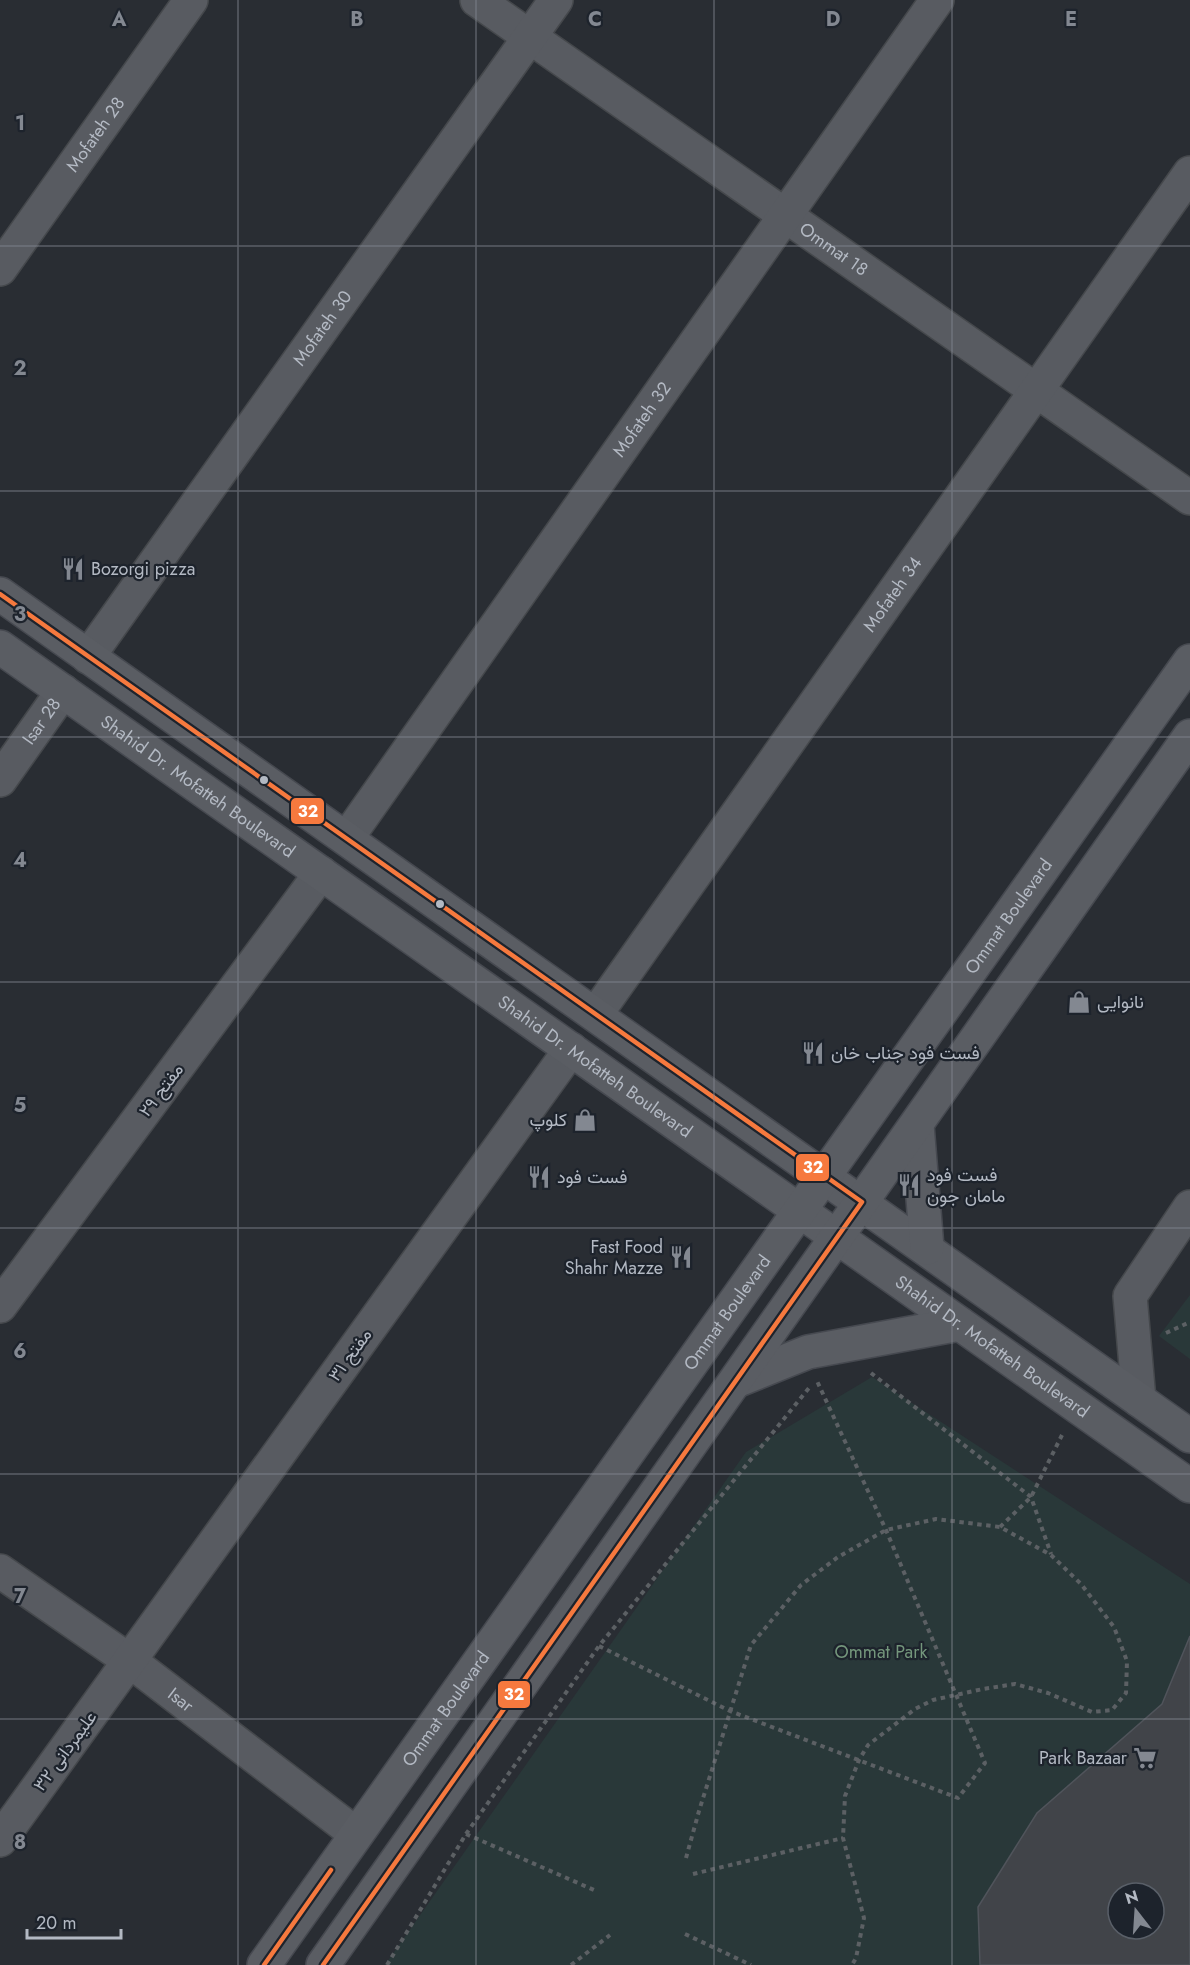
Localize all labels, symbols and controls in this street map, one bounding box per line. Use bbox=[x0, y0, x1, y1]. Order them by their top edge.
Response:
text: A bbox=[111, 5, 127, 34]
text: B bbox=[350, 5, 364, 34]
text: C bbox=[588, 5, 602, 34]
text: D bbox=[826, 5, 840, 34]
text: E bbox=[1065, 5, 1077, 34]
street label: Mofateh 28 bbox=[60, 92, 131, 177]
text: 1 bbox=[15, 109, 25, 138]
street label: Ommat 18 bbox=[794, 216, 873, 282]
street label: Mofateh 30 bbox=[286, 285, 358, 371]
text: 2 bbox=[13, 354, 27, 383]
street label: Mofateh 32 bbox=[606, 376, 677, 462]
street label: Mofateh 34 bbox=[857, 551, 928, 637]
restaurant icon: Bozorgi pizza bbox=[60, 556, 86, 582]
place label: Bozorgi pizza bbox=[91, 556, 195, 582]
text: 3 bbox=[14, 600, 26, 629]
street label: Isar 28 bbox=[16, 692, 67, 750]
street label: Shahid Dr. Mofatteh Boulevard bbox=[95, 709, 300, 864]
unlabelled marker bbox=[258, 774, 270, 786]
line badge: 32 bbox=[290, 797, 325, 825]
text: 32 bbox=[298, 800, 318, 823]
text: 4 bbox=[13, 846, 27, 875]
street label: Ommat Boulevard bbox=[959, 853, 1059, 980]
unlabelled marker bbox=[434, 898, 446, 910]
street label: Shahid Dr. Mofatteh Boulevard bbox=[492, 989, 698, 1144]
shop icon: نانوایی bbox=[1066, 989, 1092, 1015]
place label: نانوایی bbox=[1097, 989, 1144, 1015]
restaurant icon: فست فود جناب خان bbox=[800, 1040, 826, 1066]
place label: فست فود جناب خان bbox=[831, 1040, 980, 1066]
street label: مفتح ۲۹ bbox=[132, 1058, 190, 1122]
text: 5 bbox=[14, 1091, 27, 1120]
place label: کلوپ bbox=[530, 1107, 567, 1133]
shop icon: کلوپ bbox=[572, 1107, 598, 1133]
line badge: 32 bbox=[795, 1153, 830, 1182]
text: 32 bbox=[803, 1156, 823, 1179]
place label: فست فود مامان جون bbox=[927, 1162, 1005, 1209]
restaurant icon: فست فود bbox=[526, 1164, 552, 1190]
place label: فست فود bbox=[557, 1164, 627, 1190]
restaurant icon: فست فود مامان جون bbox=[896, 1172, 922, 1198]
place label: Fast Food Shahr Mazze bbox=[565, 1234, 663, 1281]
restaurant icon: Fast Food Shahr Mazze bbox=[668, 1244, 694, 1270]
street label: Ommat Boulevard bbox=[677, 1250, 777, 1376]
street label: Shahid Dr. Mofatteh Boulevard bbox=[890, 1269, 1095, 1424]
street label: مفتح ۳۱ bbox=[322, 1323, 378, 1387]
text: 6 bbox=[13, 1337, 27, 1366]
text: 7 bbox=[14, 1582, 27, 1611]
park label: Ommat Park bbox=[835, 1639, 927, 1665]
street label: Ommat Boulevard bbox=[396, 1646, 496, 1772]
line badge: 32 bbox=[497, 1680, 531, 1709]
street label: Isar bbox=[162, 1681, 200, 1719]
text: 32 bbox=[504, 1683, 524, 1706]
street label: علیمردانی ۳۲ bbox=[27, 1705, 103, 1797]
place label: Park Bazaar bbox=[1039, 1745, 1128, 1771]
supermarket icon: Park Bazaar bbox=[1132, 1745, 1158, 1771]
text: 8 bbox=[14, 1828, 26, 1857]
north arrow bbox=[1106, 1881, 1166, 1941]
text: N bbox=[1122, 1884, 1141, 1910]
scale bar bbox=[27, 1902, 122, 1940]
text: 20 m bbox=[36, 1910, 76, 1936]

